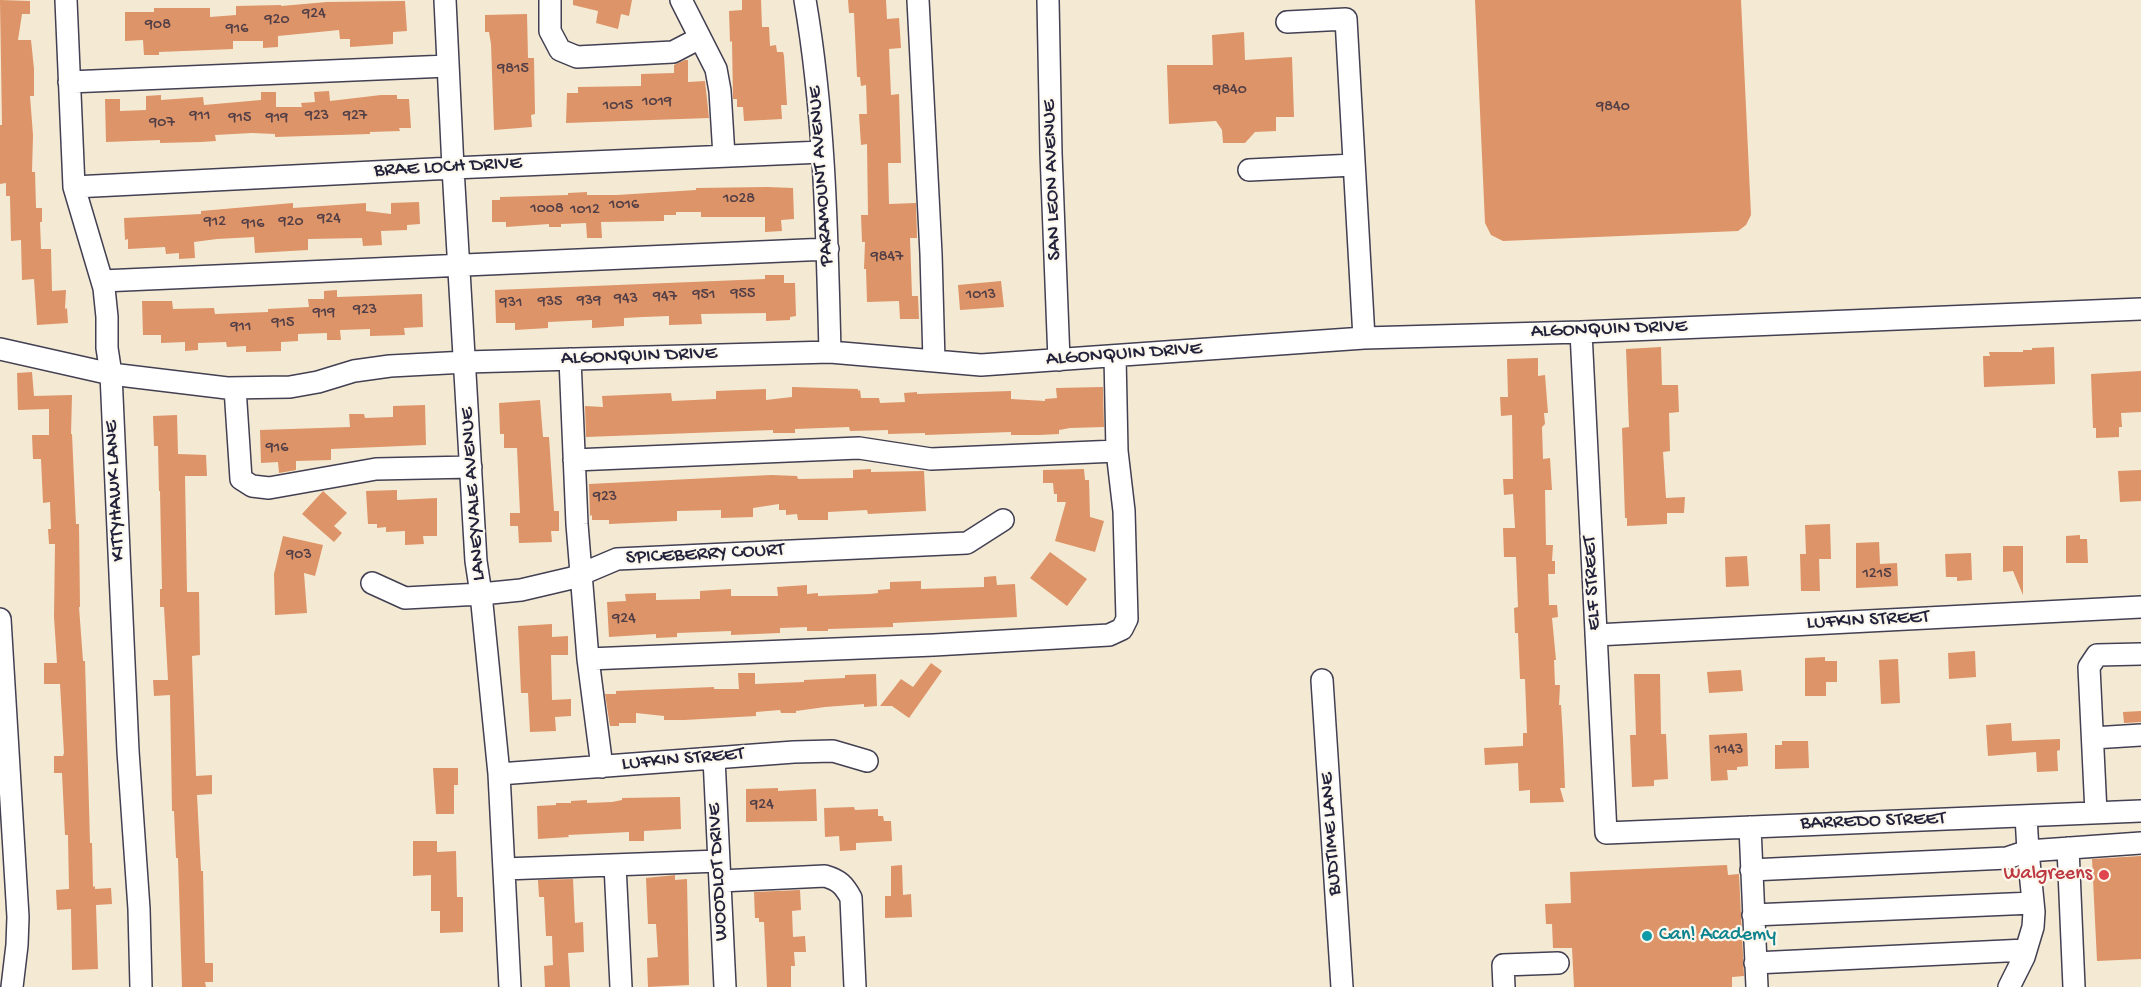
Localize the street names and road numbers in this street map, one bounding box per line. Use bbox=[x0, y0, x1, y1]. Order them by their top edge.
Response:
street label: PARAMOUNT AVENUE bbox=[804, 85, 840, 267]
street label: SAN LEON AVENUE bbox=[1038, 99, 1068, 261]
street label: BRAE LOCH DRIVE bbox=[373, 152, 523, 184]
street label: ALGONQUIN DRIVE bbox=[1530, 315, 1688, 345]
street label: ALGONQUIN DRIVE bbox=[1045, 338, 1203, 372]
street label: ALGONQUIN DRIVE bbox=[560, 342, 718, 372]
street label: LANEYVALE AVENUE bbox=[456, 406, 492, 582]
street label: KITTYHAWK LANE bbox=[100, 420, 132, 562]
street label: ELF STREET bbox=[1579, 535, 1607, 631]
street label: SPICEBERRY COURT bbox=[625, 539, 785, 571]
street label: LUFKIN STREET bbox=[1806, 606, 1930, 636]
street label: LUFKIN STREET bbox=[621, 743, 745, 777]
street label: BUDTIME LANE bbox=[1316, 772, 1348, 896]
street label: WOODLOT DRIVE bbox=[703, 803, 735, 941]
street label: BARREDO STREET bbox=[1800, 807, 1946, 837]

